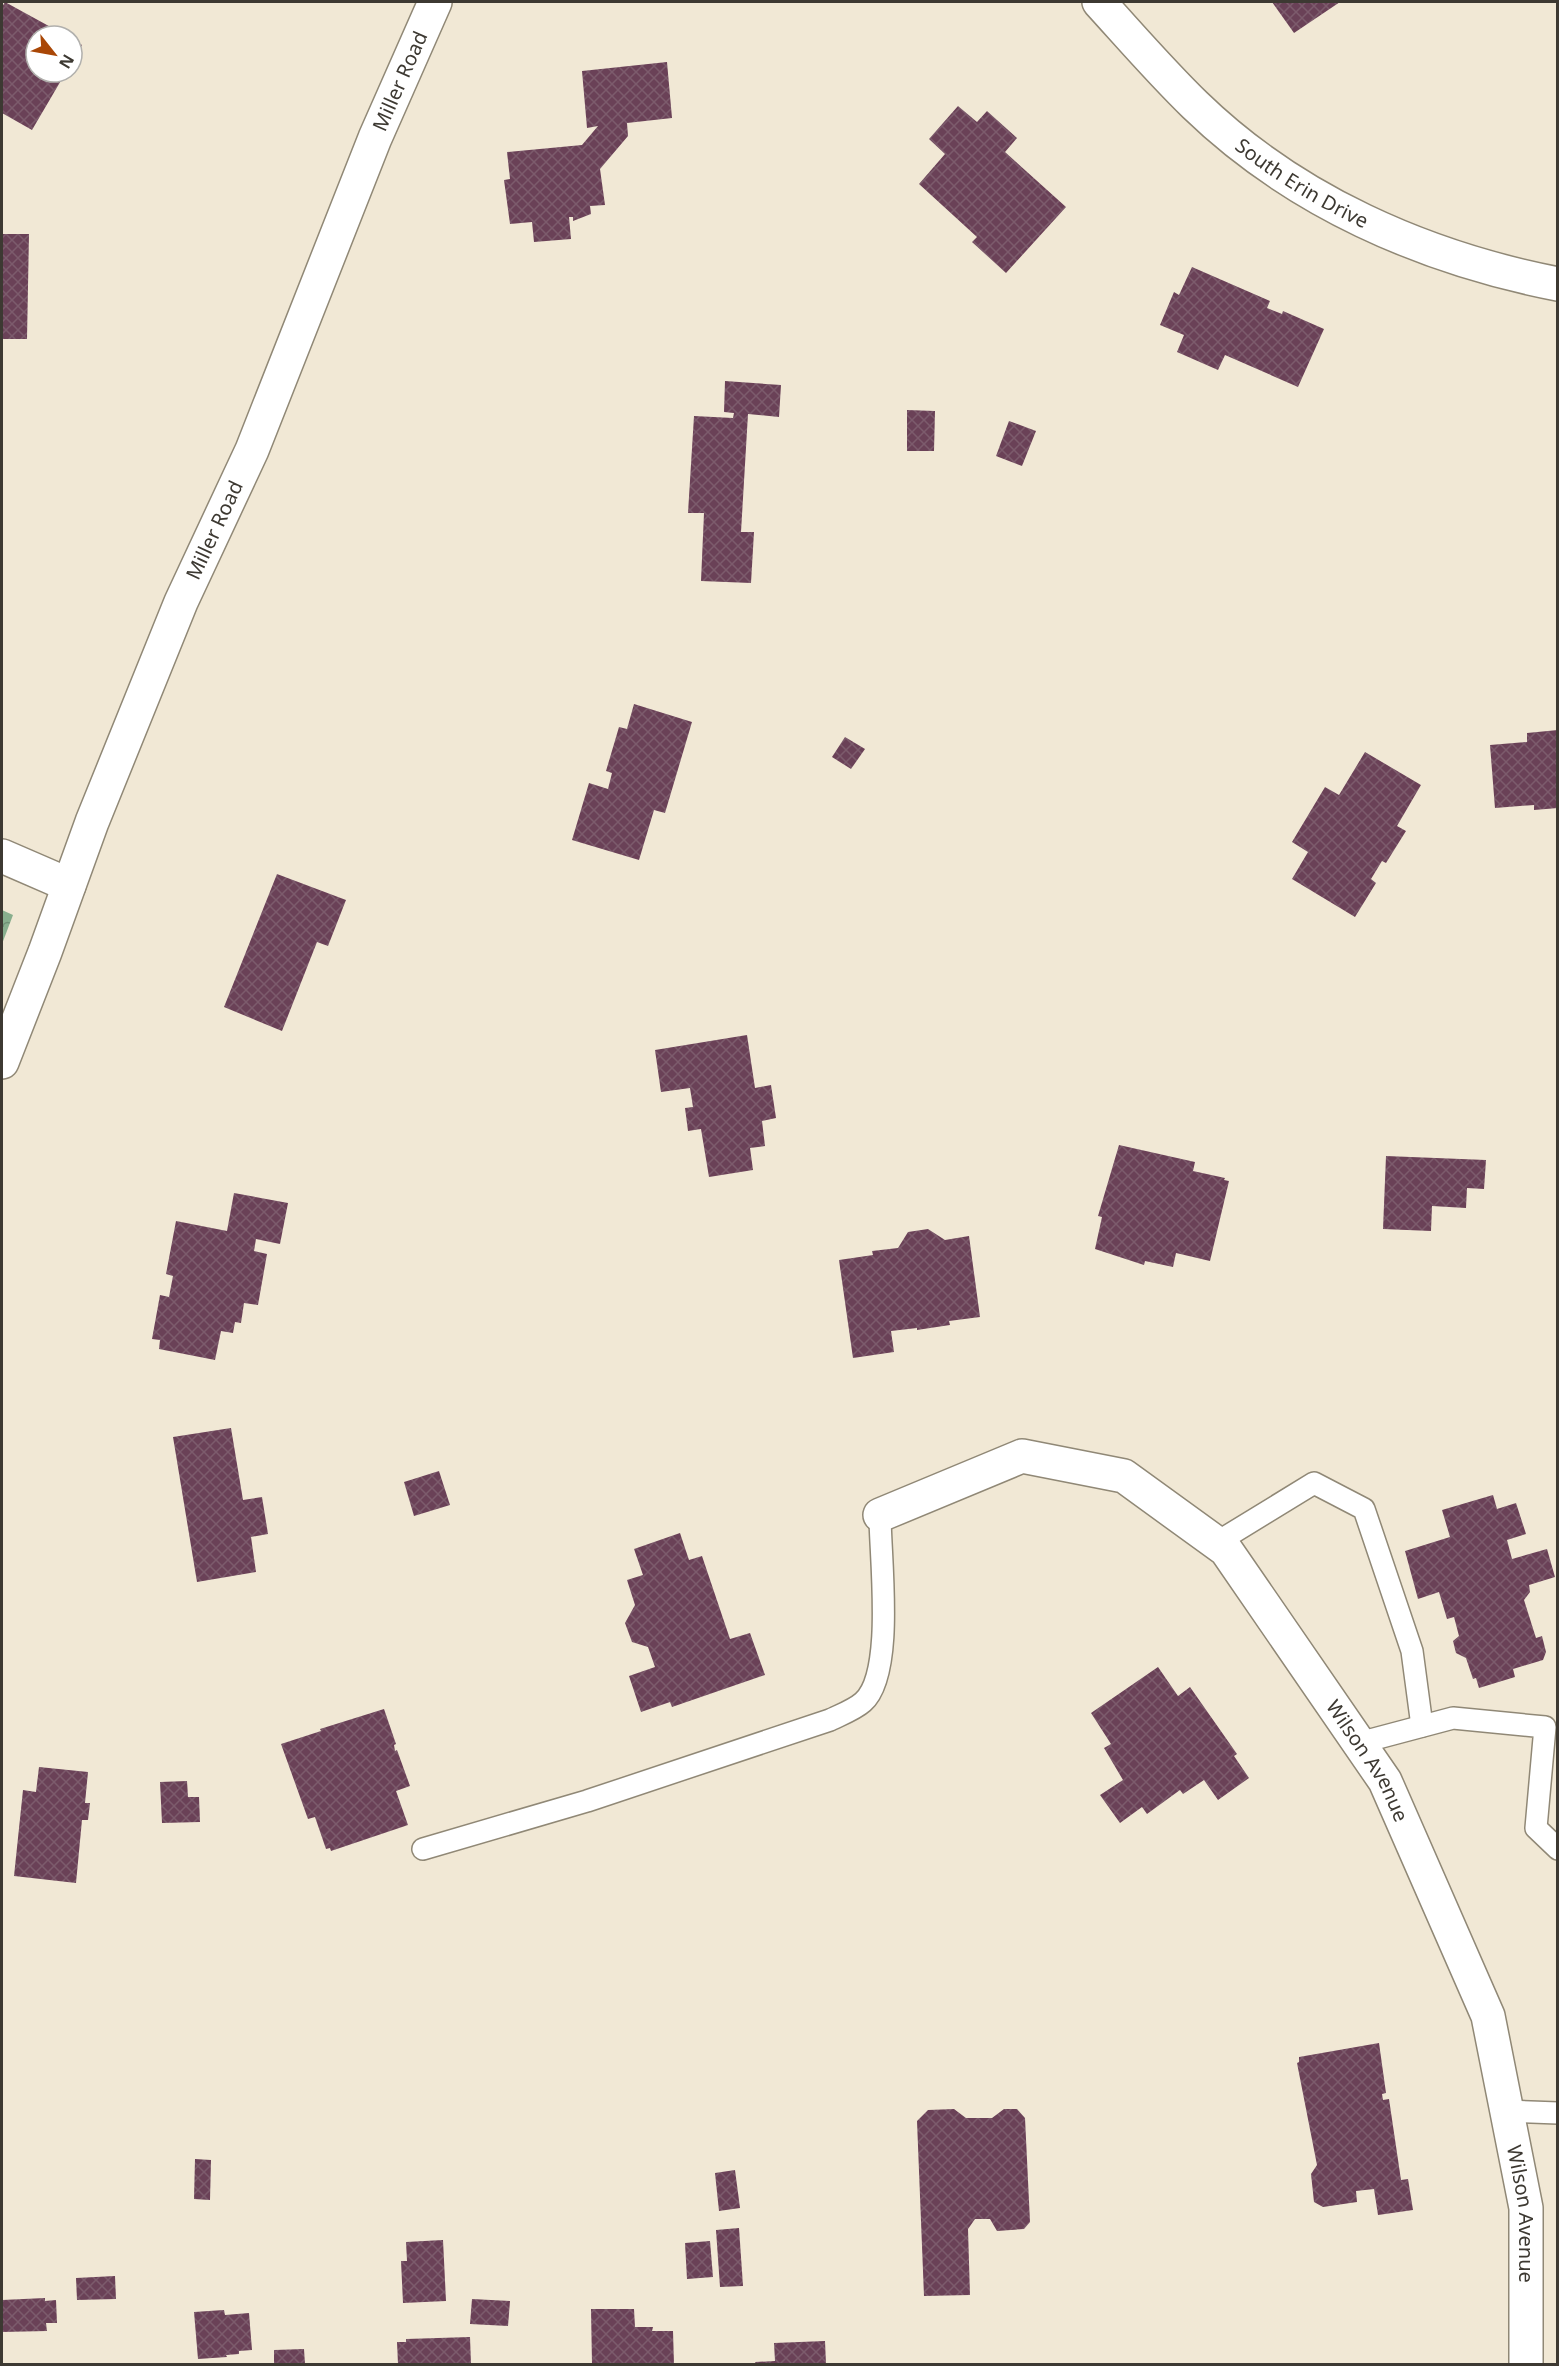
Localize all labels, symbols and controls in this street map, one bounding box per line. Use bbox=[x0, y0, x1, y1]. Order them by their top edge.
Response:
north arrow bbox=[24, 24, 84, 84]
street label: Miller Road bbox=[366, 27, 433, 135]
text: N bbox=[54, 50, 80, 73]
street label: South Erin Drive bbox=[1230, 132, 1373, 234]
street label: Miller Road bbox=[179, 476, 249, 584]
street label: Wilson Avenue bbox=[1320, 1694, 1415, 1826]
street label: Wilson Avenue bbox=[1501, 2143, 1540, 2283]

